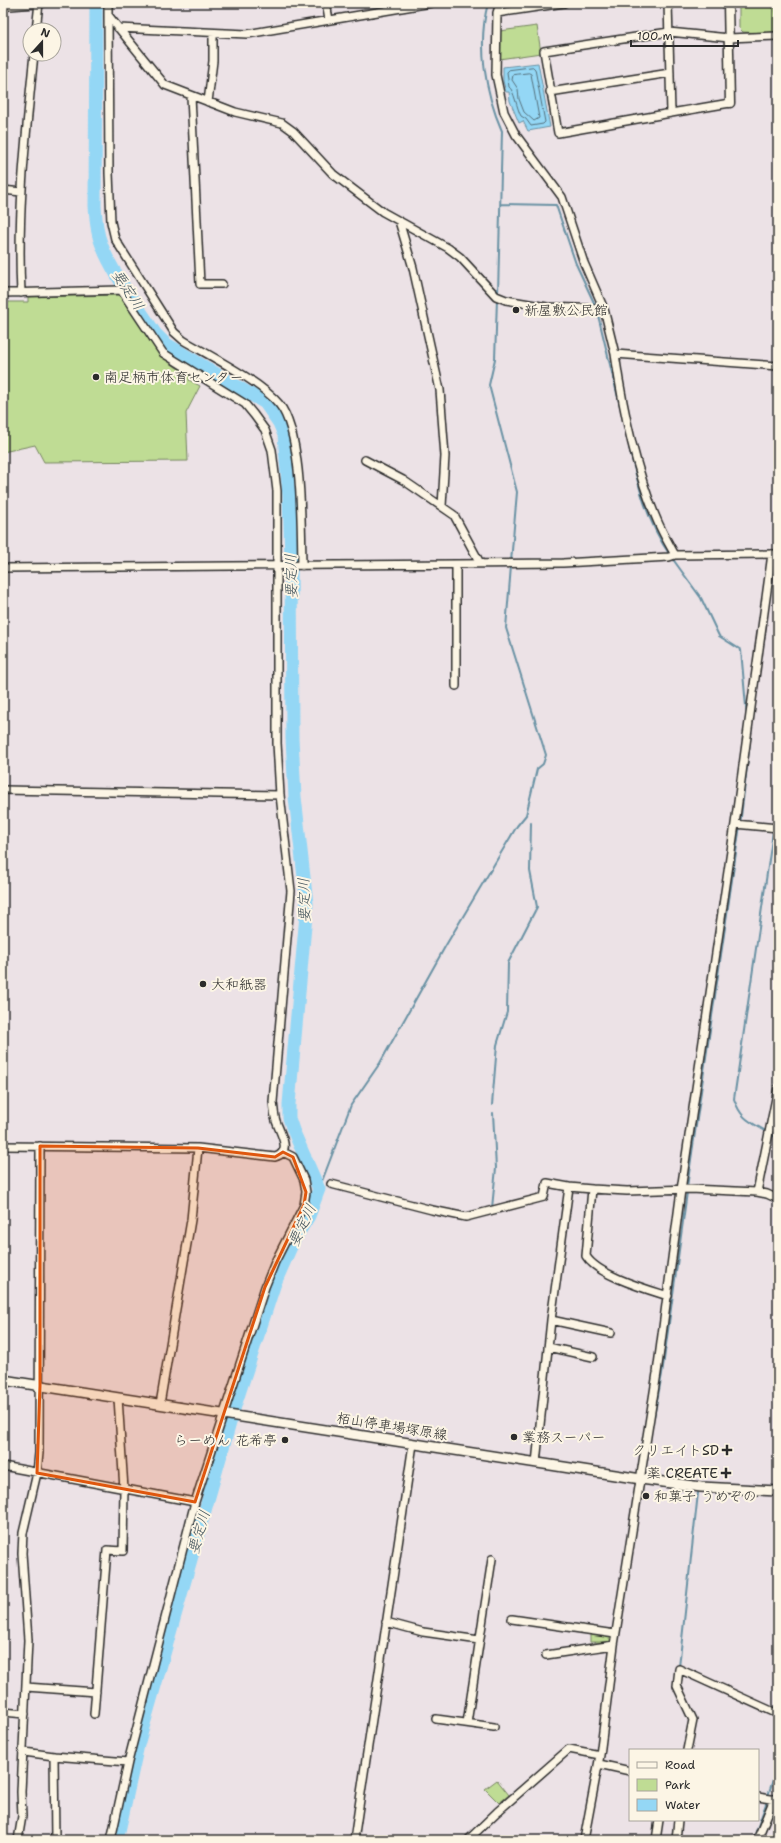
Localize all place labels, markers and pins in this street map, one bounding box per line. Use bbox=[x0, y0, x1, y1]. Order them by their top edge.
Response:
place label: 新屋敷公民館 bbox=[524, 301, 608, 319]
marker: 新屋敷公民館 bbox=[511, 305, 521, 315]
place label: 南足柄市体育センター bbox=[104, 368, 243, 386]
marker: 南足柄市体育センター bbox=[91, 372, 101, 382]
place label: 大和紙器 bbox=[211, 975, 267, 993]
marker: 大和紙器 bbox=[198, 979, 208, 989]
place label: 業務スーパー bbox=[522, 1428, 605, 1446]
place label: らーめん 花希亭 bbox=[174, 1431, 277, 1449]
marker: 業務スーパー bbox=[509, 1432, 519, 1442]
marker: らーめん 花希亭 bbox=[280, 1435, 290, 1445]
place label: クリエイトSD bbox=[632, 1441, 719, 1459]
marker: クリエイトSD bbox=[722, 1445, 732, 1455]
place label: 薬 CREATE bbox=[647, 1464, 718, 1482]
marker: 薬 CREATE bbox=[721, 1468, 731, 1478]
place label: 和菓子 うめぞの bbox=[654, 1487, 757, 1505]
marker: 和菓子 うめぞの bbox=[641, 1491, 651, 1501]

